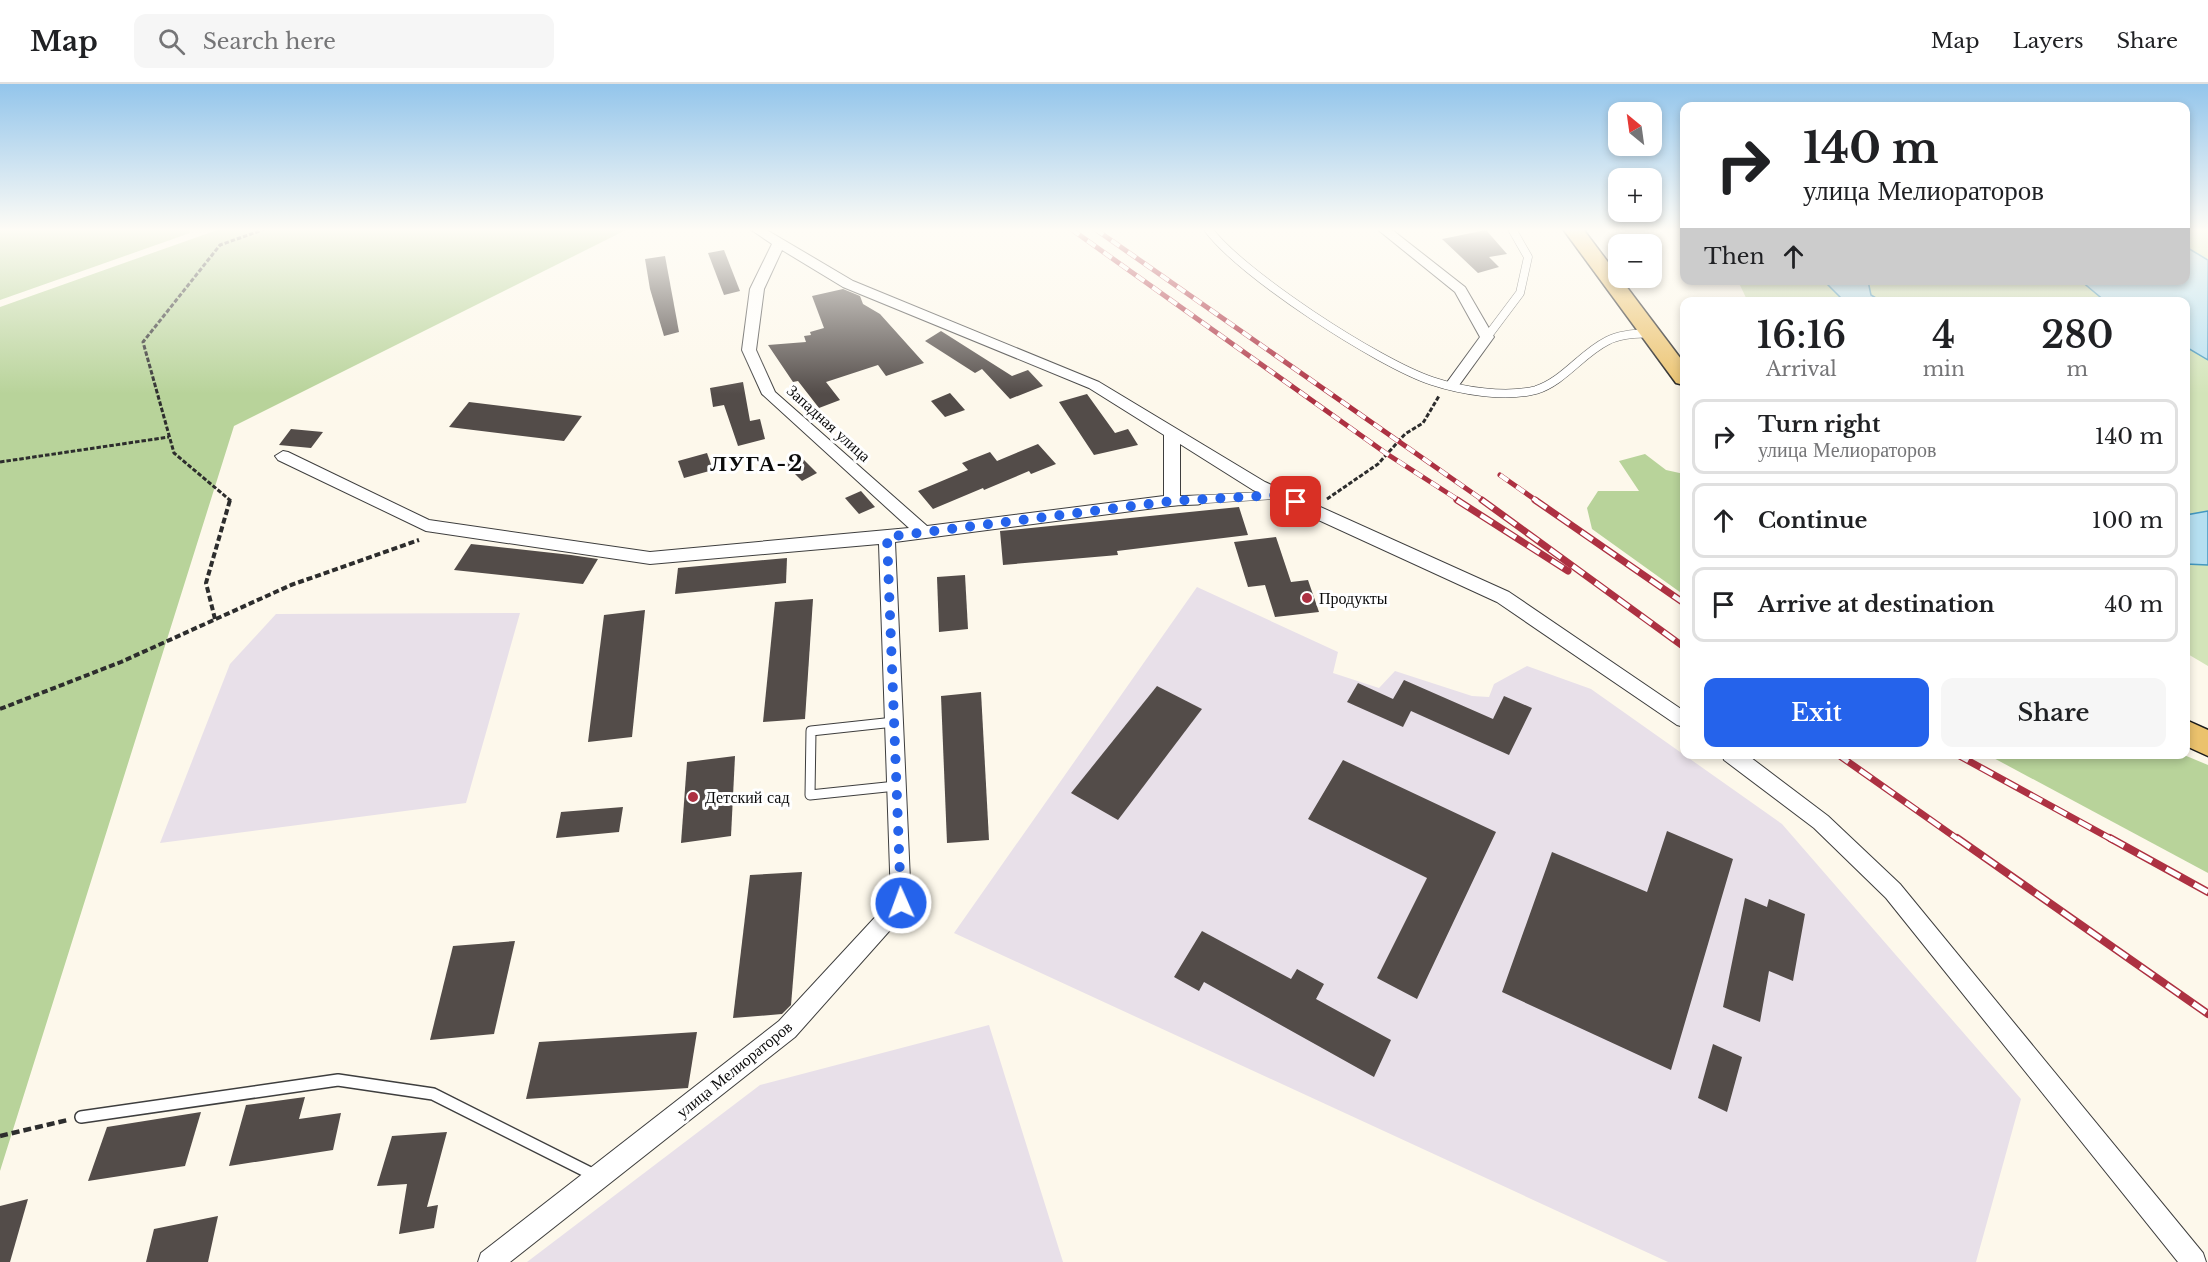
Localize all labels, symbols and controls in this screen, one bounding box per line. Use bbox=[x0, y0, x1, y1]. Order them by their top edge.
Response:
search box bbox=[134, 14, 554, 68]
text: Map bbox=[30, 24, 98, 59]
icon: search bbox=[155, 25, 188, 58]
text: Search here bbox=[203, 28, 336, 55]
text: Map bbox=[1931, 28, 1980, 54]
text: Layers bbox=[2013, 28, 2084, 54]
text: Share bbox=[2117, 28, 2178, 54]
north arrow bbox=[1608, 102, 1662, 156]
map controls bbox=[1608, 102, 1662, 288]
text: 140 m bbox=[1803, 122, 1939, 174]
icon: right bbox=[1704, 126, 1782, 204]
button: + bbox=[1608, 168, 1662, 222]
text: улица Мелиораторов bbox=[1803, 174, 2044, 207]
button: − bbox=[1608, 234, 1662, 288]
icon: ahead bbox=[1777, 240, 1810, 273]
text: Then bbox=[1704, 243, 1765, 270]
text: 16:16 bbox=[1757, 313, 1846, 358]
text: 4 bbox=[1932, 313, 1955, 358]
text: 280 bbox=[2041, 313, 2114, 358]
text: Arrival bbox=[1766, 357, 1837, 381]
text: min bbox=[1923, 357, 1965, 381]
text: m bbox=[2067, 357, 2088, 381]
street label: Западная улица bbox=[783, 380, 875, 466]
text: Turn right bbox=[1758, 411, 1880, 438]
icon: right bbox=[1707, 420, 1740, 453]
text: 140 m bbox=[2095, 423, 2163, 450]
text: улица Мелиораторов bbox=[1758, 438, 1936, 462]
district label: ЛУГА-2 bbox=[710, 450, 804, 477]
pin bbox=[1270, 476, 1321, 527]
icon: arrive bbox=[1279, 485, 1312, 518]
icon: ahead bbox=[1707, 504, 1740, 537]
text: Continue bbox=[1758, 507, 1867, 534]
text: 100 m bbox=[2092, 507, 2163, 534]
place label: Продукты bbox=[1319, 588, 1388, 608]
icon: arrive bbox=[1707, 588, 1740, 621]
marker: Продукты bbox=[1300, 591, 1314, 605]
text: Arrive at destination bbox=[1758, 591, 1995, 618]
text: 40 m bbox=[2105, 591, 2163, 618]
button: Exit bbox=[1704, 678, 1929, 747]
button: Share bbox=[1941, 678, 2166, 747]
place label: Детский сад bbox=[705, 787, 790, 807]
marker: Детский сад bbox=[686, 790, 700, 804]
position arrow bbox=[869, 871, 933, 935]
street label: улица Мелиораторов bbox=[672, 1016, 796, 1122]

